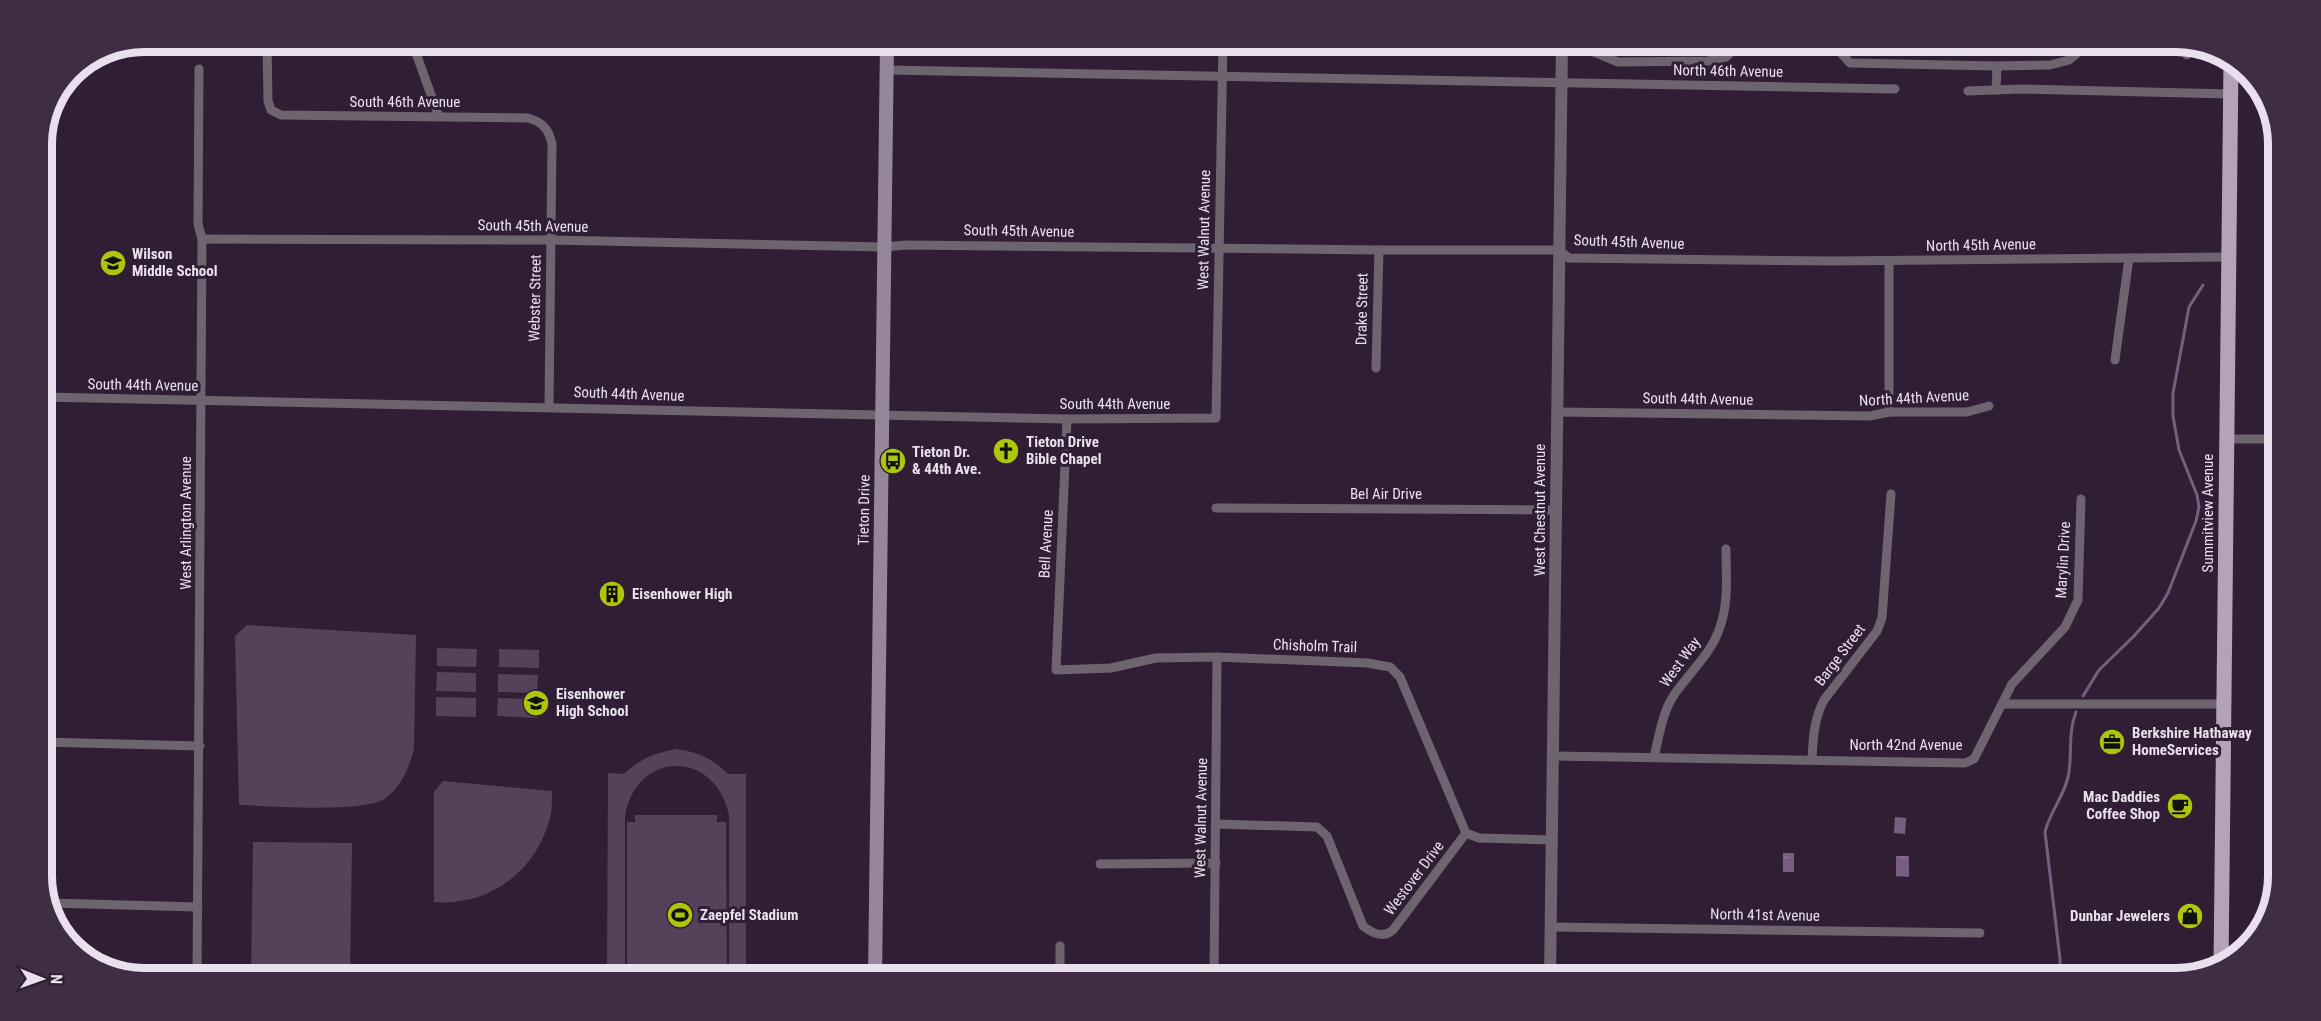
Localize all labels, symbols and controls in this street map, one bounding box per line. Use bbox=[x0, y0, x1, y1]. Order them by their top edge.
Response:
street label: North 46th Avenue bbox=[1673, 61, 1783, 81]
street label: South 46th Avenue bbox=[350, 93, 460, 111]
street label: West Walnut Avenue bbox=[1194, 170, 1214, 290]
street label: South 45th Avenue bbox=[477, 216, 589, 236]
street label: South 45th Avenue bbox=[963, 221, 1075, 241]
street label: South 45th Avenue bbox=[1573, 231, 1685, 253]
street label: North 45th Avenue bbox=[1926, 235, 2036, 255]
place label: Wilson Middle School bbox=[132, 245, 218, 280]
school or university icon: Wilson Middle School bbox=[98, 248, 128, 278]
street label: Webster Street bbox=[525, 254, 545, 342]
street label: Drake Street bbox=[1352, 273, 1372, 345]
street label: South 44th Avenue bbox=[87, 375, 199, 395]
street label: South 44th Avenue bbox=[573, 383, 685, 405]
street label: North 44th Avenue bbox=[1859, 386, 1969, 410]
street label: South 44th Avenue bbox=[1642, 389, 1754, 409]
street label: South 44th Avenue bbox=[1060, 395, 1170, 413]
place label: Tieton Drive Bible Chapel bbox=[1026, 433, 1101, 468]
church icon: Tieton Drive Bible Chapel bbox=[991, 436, 1021, 466]
place label: Tieton Dr. & 44th Ave. bbox=[912, 443, 982, 478]
street label: West Chestnut Avenue bbox=[1531, 444, 1549, 576]
bus stop icon: Tieton Dr. & 44th Ave. bbox=[878, 446, 908, 476]
street label: Summitview Avenue bbox=[2199, 454, 2217, 572]
street label: West Arlington Avenue bbox=[177, 456, 195, 590]
street label: Tieton Drive bbox=[854, 474, 874, 546]
street label: Bel Air Drive bbox=[1350, 485, 1422, 503]
street label: Bell Avenue bbox=[1035, 509, 1057, 579]
street label: Marylin Drive bbox=[2052, 521, 2074, 599]
building icon: Eisenhower High bbox=[597, 579, 627, 609]
place label: Eisenhower High bbox=[632, 585, 732, 603]
street label: Barge Street bbox=[1811, 621, 1869, 689]
street label: West Way bbox=[1656, 633, 1704, 691]
street label: Chisholm Trail bbox=[1273, 636, 1357, 656]
place label: Eisenhower High School bbox=[556, 685, 628, 720]
school or university icon: Eisenhower High School bbox=[521, 688, 551, 718]
place label: Berkshire Hathaway HomeServices bbox=[2132, 724, 2252, 759]
office icon: Berkshire Hathaway HomeServices bbox=[2097, 727, 2127, 757]
street label: North 42nd Avenue bbox=[1849, 736, 1963, 754]
street label: West Walnut Avenue bbox=[1191, 758, 1211, 878]
place label: Mac Daddies Coffee Shop bbox=[2083, 788, 2160, 823]
cafe icon: Mac Daddies Coffee Shop bbox=[2165, 791, 2195, 821]
street label: Westover Drive bbox=[1380, 837, 1448, 919]
sports icon: Zaepfel Stadium bbox=[665, 900, 695, 930]
shop icon: Dunbar Jewelers bbox=[2175, 901, 2205, 931]
street label: North 41st Avenue bbox=[1710, 905, 1820, 925]
place label: Zaepfel Stadium bbox=[700, 906, 798, 924]
place label: Dunbar Jewelers bbox=[2070, 907, 2170, 925]
north arrow bbox=[12, 949, 72, 1009]
text: N bbox=[47, 974, 66, 984]

